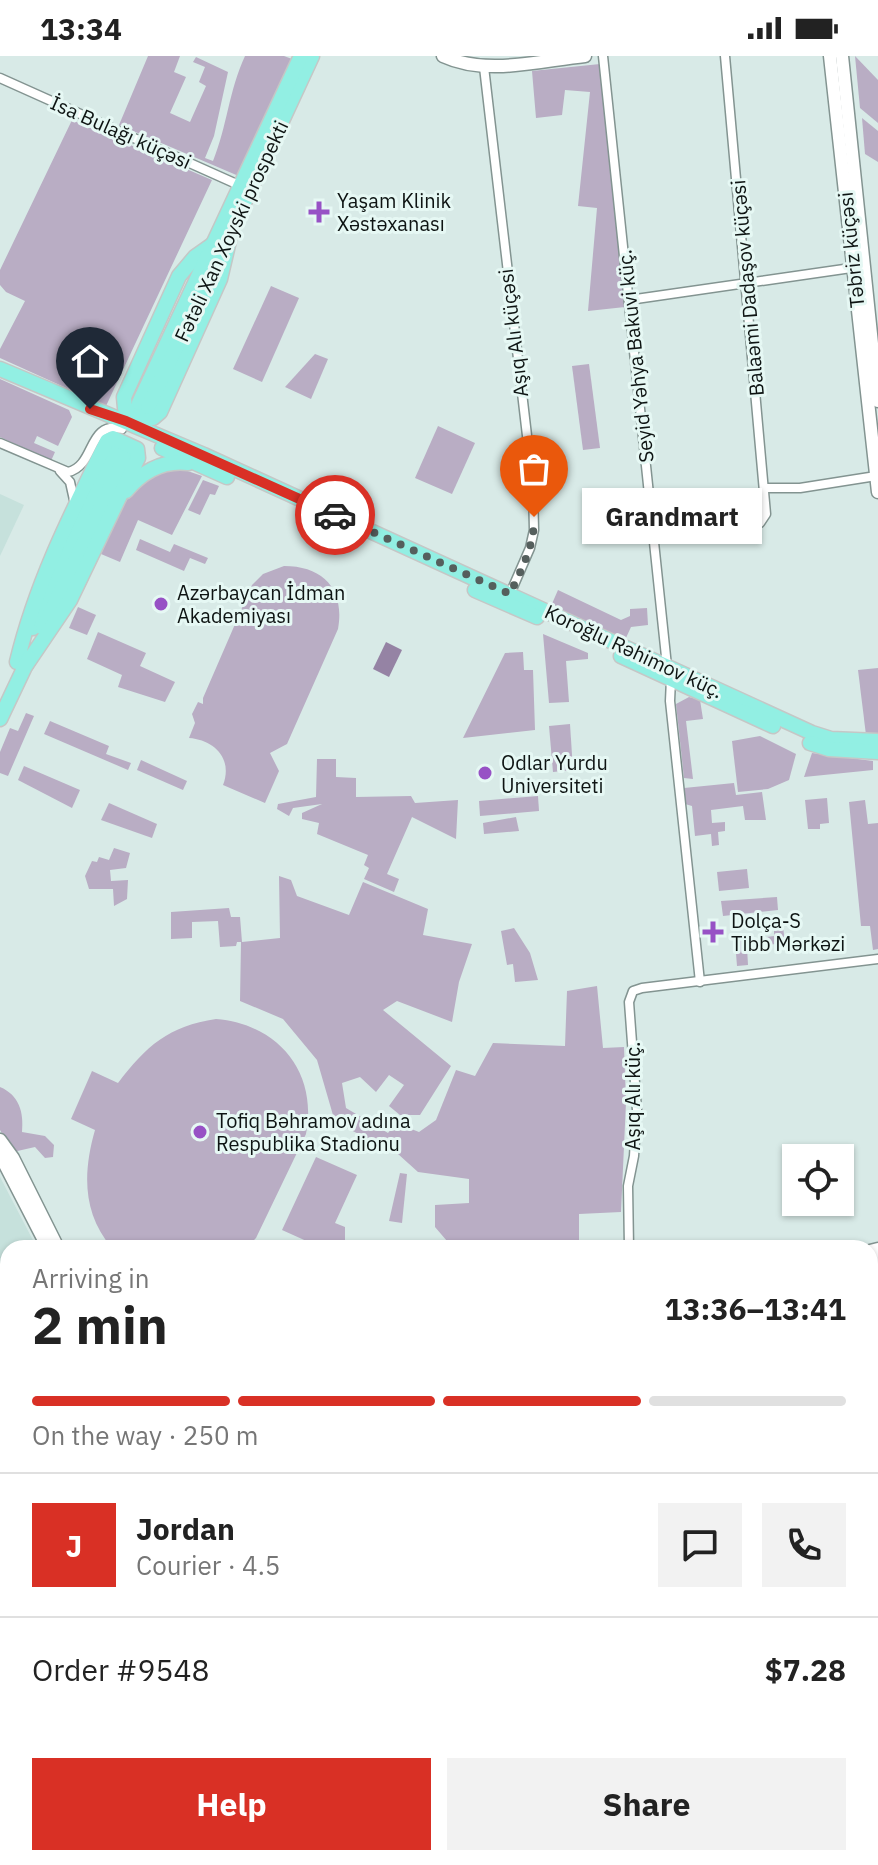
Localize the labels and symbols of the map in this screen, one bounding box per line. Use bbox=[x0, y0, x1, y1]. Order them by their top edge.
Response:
street label: İsa Bulağı küçəsi bbox=[46, 89, 196, 175]
street label: Fətəli Xan Xoyski prospekti bbox=[168, 116, 294, 346]
street label: Balaəmi Dadaşov küçəsi bbox=[724, 179, 770, 397]
place label: Yaşam Klinik Xəstəxanası bbox=[337, 187, 452, 237]
street label: Təbriz küçəsi bbox=[831, 191, 871, 309]
marker: Yaşam Klinik Xəstəxanası bbox=[308, 201, 330, 223]
street label: Seyid Yəhya Bakuvi küç. bbox=[610, 248, 660, 464]
street label: Aşıq Alı küçəsi bbox=[492, 267, 534, 399]
pin bbox=[56, 327, 124, 409]
pin bbox=[500, 435, 568, 517]
courier bbox=[295, 475, 375, 555]
callout: Grandmart bbox=[582, 489, 762, 545]
place label: Azərbaycan İdman Akademiyası bbox=[177, 579, 345, 629]
marker: Azərbaycan İdman Akademiyası bbox=[152, 595, 170, 613]
street label: Koroğlu Rəhimov küç. bbox=[540, 598, 728, 704]
place label: Odlar Yurdu Universiteti bbox=[501, 749, 608, 799]
marker: Odlar Yurdu Universiteti bbox=[476, 764, 494, 782]
place label: Dolça-S Tibb Mərkəzi bbox=[731, 907, 845, 957]
marker: Dolça-S Tibb Mərkəzi bbox=[702, 921, 724, 943]
street label: Aşıq Alı küç. bbox=[619, 1041, 646, 1151]
place label: Tofiq Bəhramov adına Respublika Stadionu bbox=[216, 1107, 411, 1157]
marker: Tofiq Bəhramov adına Respublika Stadionu bbox=[191, 1123, 209, 1141]

